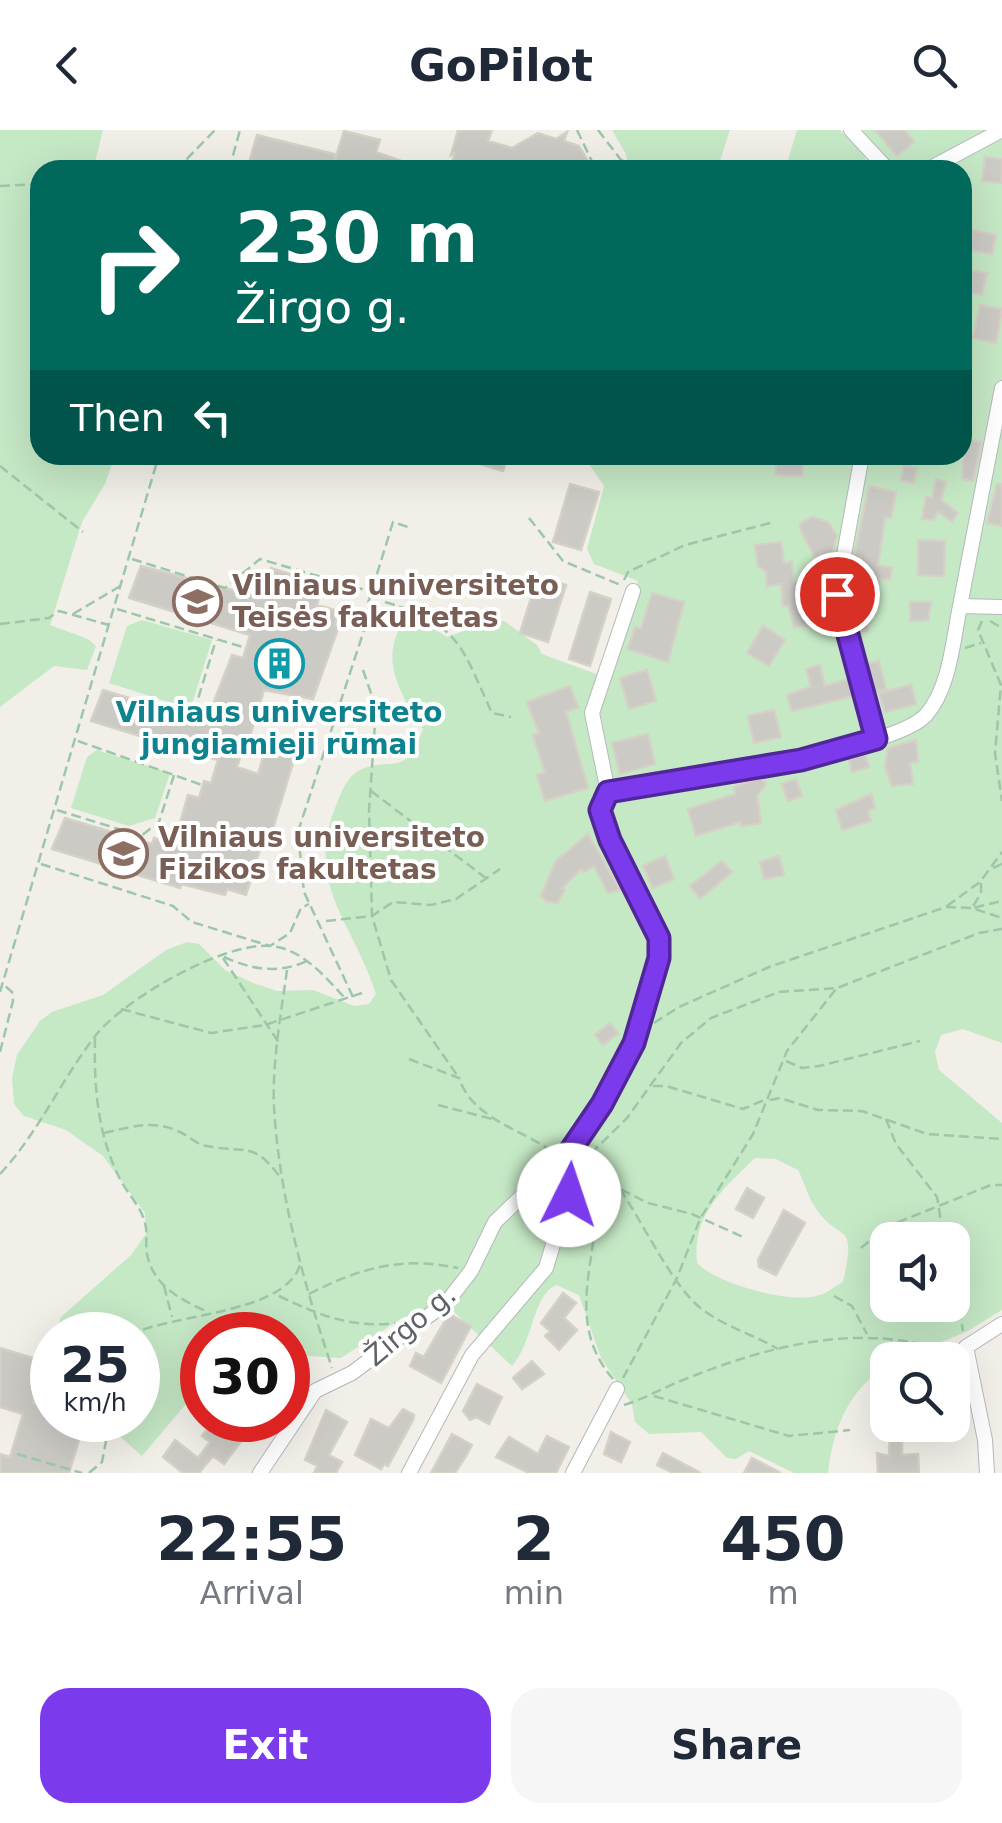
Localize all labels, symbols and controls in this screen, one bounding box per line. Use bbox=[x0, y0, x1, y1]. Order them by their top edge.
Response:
icon: back bbox=[40, 38, 95, 93]
icon: search bbox=[907, 38, 962, 93]
text: GoPilot bbox=[409, 39, 593, 92]
text: 230 m bbox=[235, 197, 478, 279]
icon: right bbox=[70, 200, 200, 330]
text: Žirgo g. bbox=[235, 281, 409, 334]
icon: left bbox=[185, 390, 240, 445]
text: Then bbox=[70, 396, 165, 440]
pin bbox=[795, 552, 880, 637]
icon: arrive bbox=[810, 567, 865, 622]
place label: Vilniaus universiteto Teisės fakultetas bbox=[232, 569, 559, 634]
school or university icon: Vilniaus universiteto Teisės fakultetas bbox=[171, 575, 223, 627]
building icon: Vilniaus universiteto jungiamieji rūmai bbox=[253, 638, 305, 690]
place label: Vilniaus universiteto jungiamieji rūmai bbox=[116, 696, 442, 761]
place label: Vilniaus universiteto Fizikos fakultetas bbox=[158, 821, 485, 886]
school or university icon: Vilniaus universiteto Fizikos fakultetas bbox=[97, 827, 149, 879]
position arrow bbox=[517, 1143, 621, 1247]
map controls bbox=[870, 1222, 970, 1442]
button: sound bbox=[870, 1222, 970, 1322]
street label: Žirgo g. bbox=[358, 1277, 462, 1373]
speed limit sign: 30 bbox=[180, 1312, 310, 1442]
text: 25 bbox=[60, 1336, 130, 1394]
button: search bbox=[870, 1342, 970, 1442]
text: km/h bbox=[63, 1388, 127, 1417]
text: 22:55 bbox=[156, 1504, 347, 1574]
text: 2 bbox=[513, 1504, 555, 1574]
text: 450 bbox=[720, 1504, 846, 1574]
text: Arrival bbox=[200, 1574, 304, 1612]
text: min bbox=[504, 1574, 564, 1612]
text: m bbox=[767, 1574, 799, 1612]
button: Exit bbox=[40, 1688, 491, 1803]
button: Share bbox=[511, 1688, 962, 1803]

